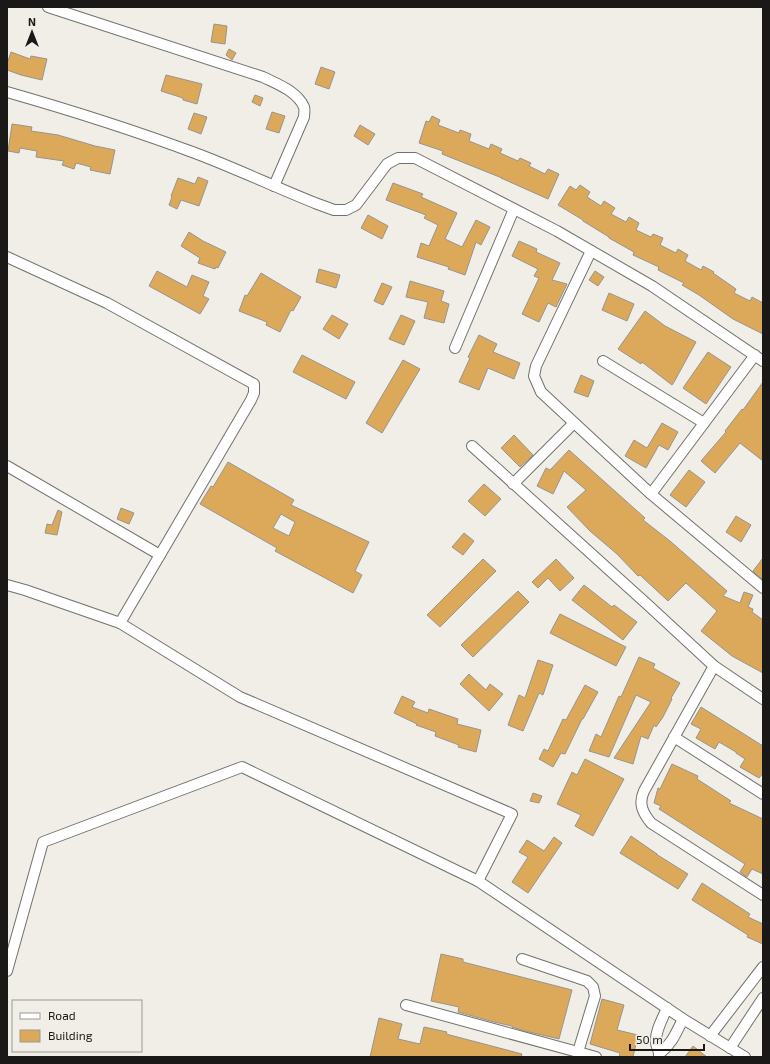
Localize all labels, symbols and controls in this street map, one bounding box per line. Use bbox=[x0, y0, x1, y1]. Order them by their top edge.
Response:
north arrow bbox=[12, 12, 52, 52]
text: N bbox=[28, 15, 36, 28]
legend bbox=[12, 1000, 142, 1052]
text: Road bbox=[48, 1008, 76, 1022]
scale bar bbox=[630, 1026, 704, 1052]
text: Building bbox=[48, 1028, 93, 1042]
text: 50 m bbox=[636, 1032, 663, 1046]

